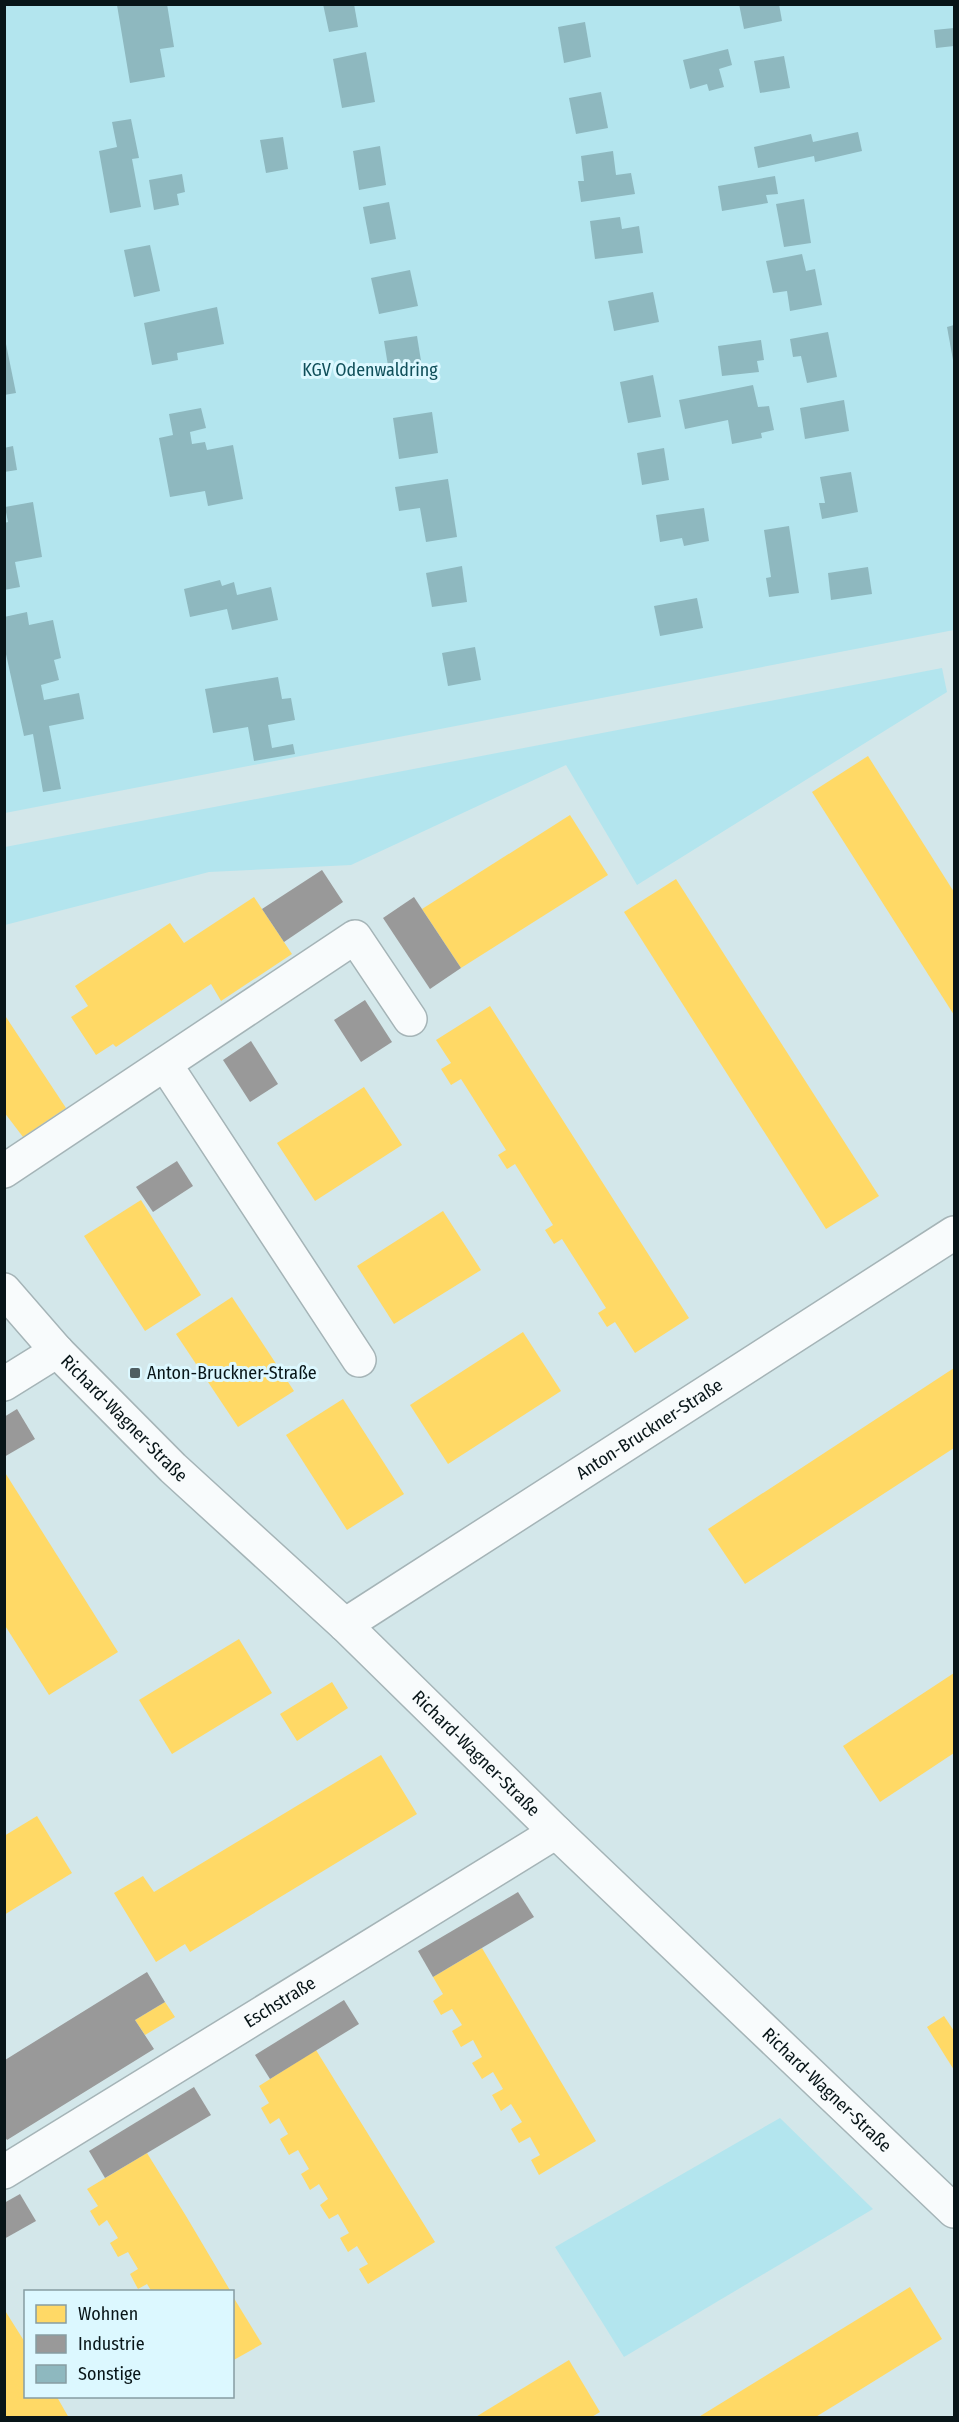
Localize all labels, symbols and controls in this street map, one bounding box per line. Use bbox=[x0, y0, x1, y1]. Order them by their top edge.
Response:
park label: KGV Odenwaldring bbox=[302, 359, 438, 381]
street label: Richard-Wagner-Straße bbox=[56, 1350, 192, 1487]
place label: Anton-Bruckner-Straße bbox=[147, 1362, 317, 1384]
marker: Anton-Bruckner-Straße bbox=[128, 1366, 142, 1380]
street label: Anton-Bruckner-Straße bbox=[572, 1374, 727, 1484]
street label: Richard-Wagner-Straße bbox=[407, 1686, 545, 1821]
street label: Eschstraße bbox=[240, 1972, 320, 2032]
street label: Richard-Wagner-Straße bbox=[757, 2023, 896, 2157]
legend bbox=[24, 2290, 234, 2398]
text: Wohnen bbox=[78, 2303, 138, 2325]
text: Industrie bbox=[78, 2333, 145, 2355]
text: Sonstige bbox=[78, 2363, 141, 2385]

